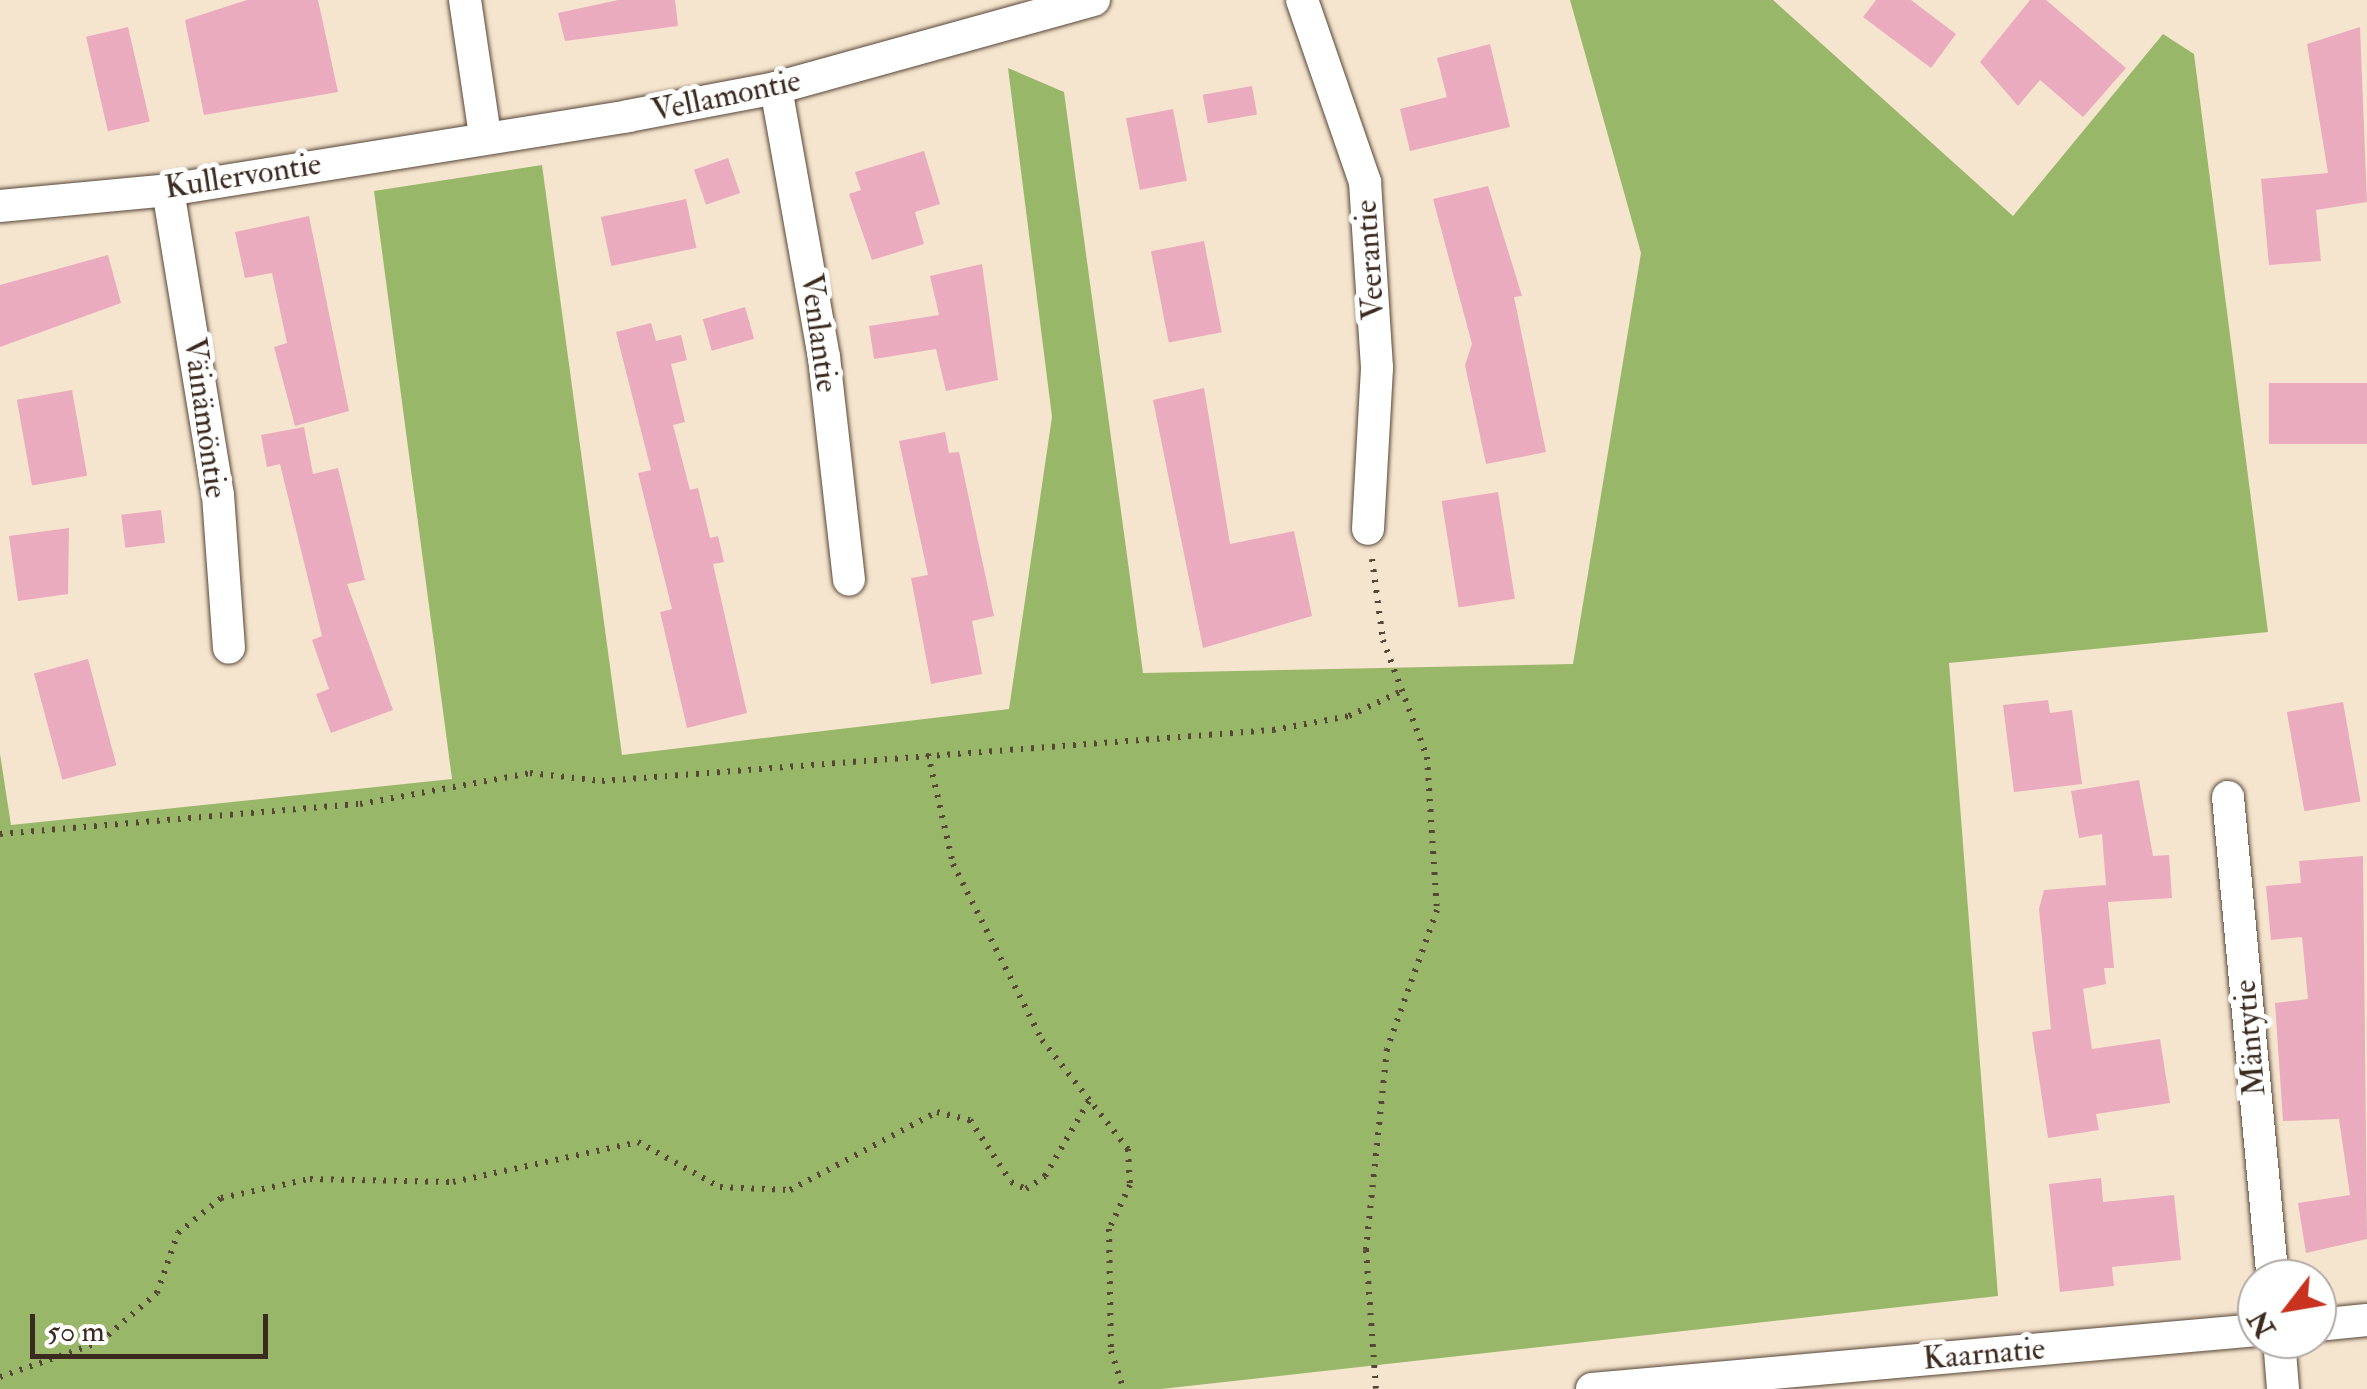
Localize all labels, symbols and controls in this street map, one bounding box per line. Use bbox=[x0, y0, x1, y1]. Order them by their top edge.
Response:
street label: Vellamontie bbox=[648, 61, 804, 131]
street label: Kullervontie bbox=[162, 145, 324, 207]
street label: Veerantie bbox=[1347, 199, 1393, 321]
street label: Venlantie bbox=[792, 271, 846, 395]
street label: Väinämöntie bbox=[175, 335, 235, 501]
street label: Mäntytie bbox=[2226, 978, 2274, 1098]
north arrow bbox=[2237, 1259, 2337, 1359]
scale bar bbox=[35, 1294, 272, 1356]
text: N bbox=[2241, 1304, 2284, 1343]
text: 50 m bbox=[47, 1313, 105, 1350]
street label: Kaarnatie bbox=[1921, 1330, 2047, 1378]

